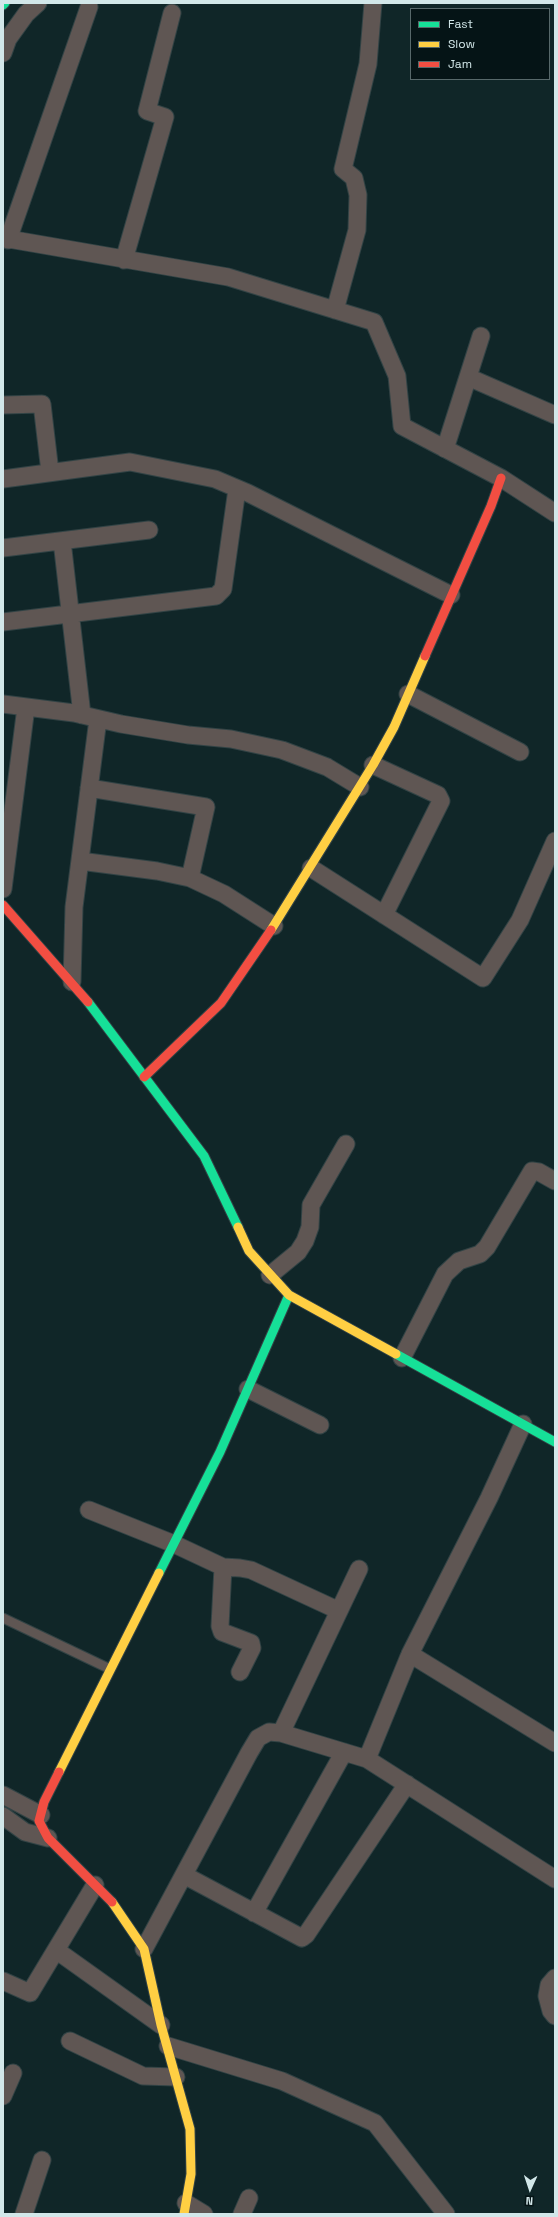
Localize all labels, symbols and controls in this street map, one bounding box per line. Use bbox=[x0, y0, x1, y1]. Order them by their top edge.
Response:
legend bbox=[410, 8, 550, 80]
text: Fast bbox=[448, 16, 473, 32]
text: Slow bbox=[448, 36, 475, 52]
text: Jam bbox=[448, 56, 472, 72]
north arrow bbox=[510, 2169, 550, 2209]
text: N bbox=[525, 2194, 533, 2208]

